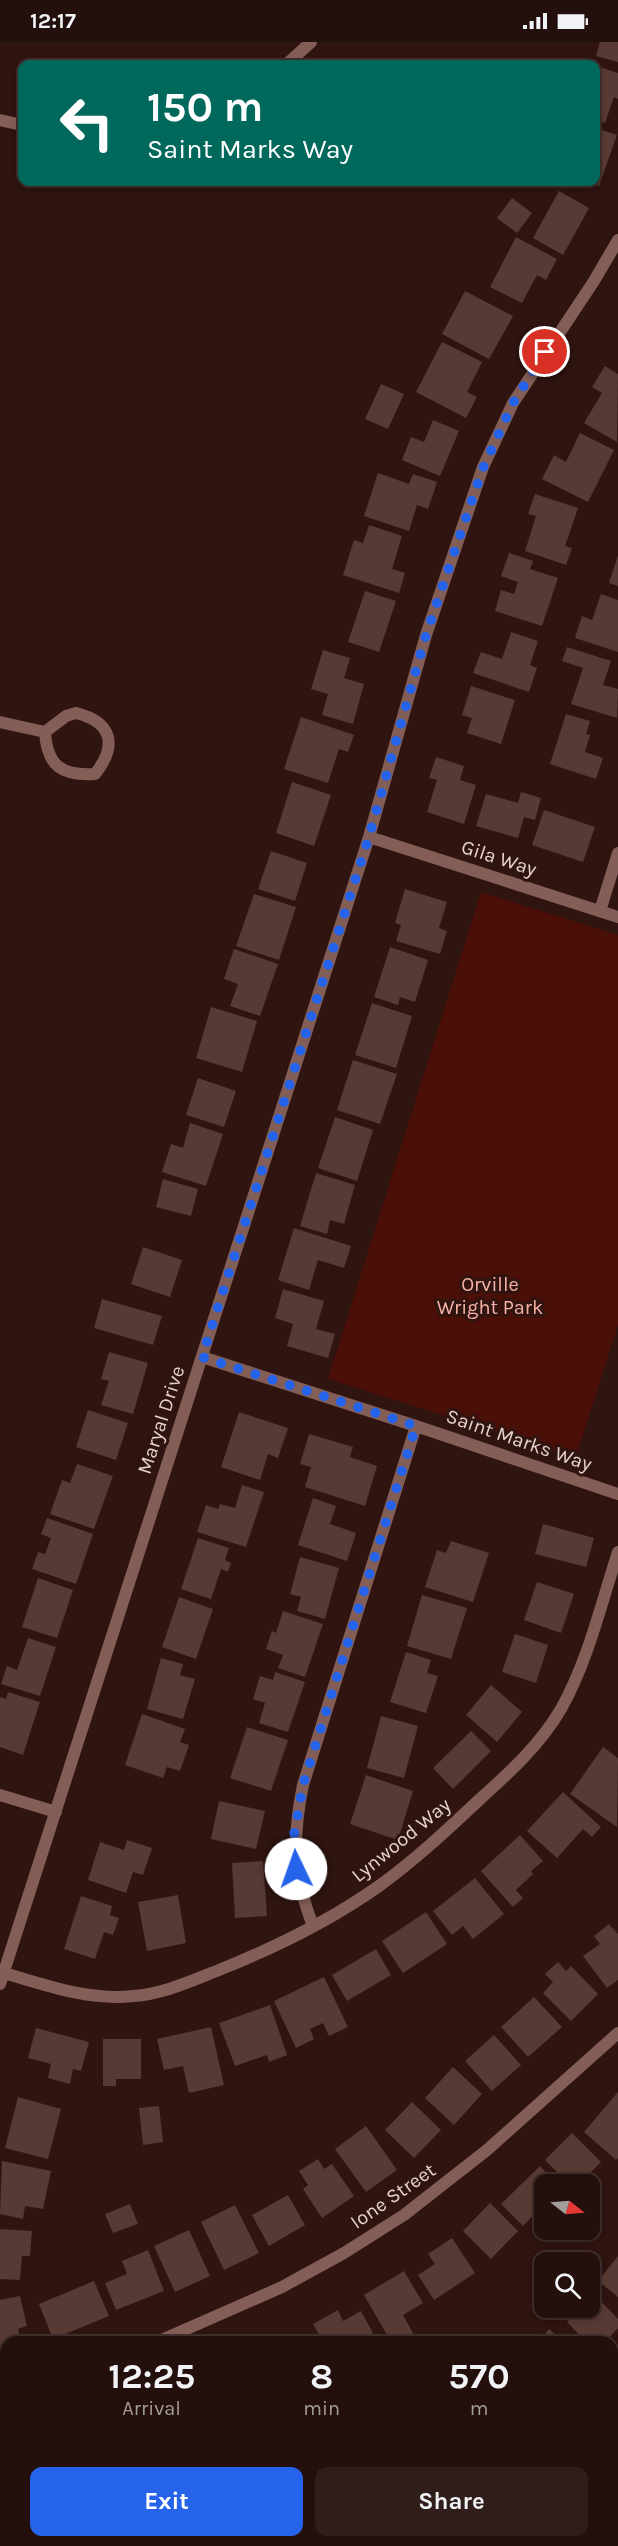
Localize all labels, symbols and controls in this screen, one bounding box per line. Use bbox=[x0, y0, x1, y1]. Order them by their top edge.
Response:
text: 12:17 bbox=[30, 8, 76, 34]
text: 150 m bbox=[147, 82, 263, 132]
icon: left bbox=[48, 84, 126, 162]
text: Saint Marks Way bbox=[147, 133, 353, 165]
pin bbox=[519, 326, 570, 377]
icon: arrive bbox=[528, 335, 561, 368]
street label: Gila Way bbox=[458, 835, 540, 881]
park label: Orville Wright Park bbox=[437, 1273, 543, 1319]
street label: Maryal Drive bbox=[133, 1363, 189, 1477]
street label: Saint Marks Way bbox=[443, 1404, 595, 1476]
street label: Lynwood Way bbox=[347, 1793, 455, 1887]
position arrow bbox=[264, 1837, 328, 1901]
street label: Ione Street bbox=[346, 2158, 440, 2234]
north arrow bbox=[534, 2174, 600, 2240]
map controls bbox=[534, 2174, 600, 2318]
button: search bbox=[534, 2252, 600, 2318]
text: 12:25 bbox=[108, 2355, 195, 2397]
text: 8 bbox=[310, 2355, 333, 2397]
text: 570 bbox=[448, 2355, 510, 2397]
text: Arrival bbox=[122, 2397, 181, 2420]
text: min bbox=[303, 2397, 340, 2420]
text: m bbox=[470, 2397, 488, 2420]
button: Exit bbox=[30, 2467, 303, 2536]
button: Share bbox=[315, 2467, 588, 2536]

